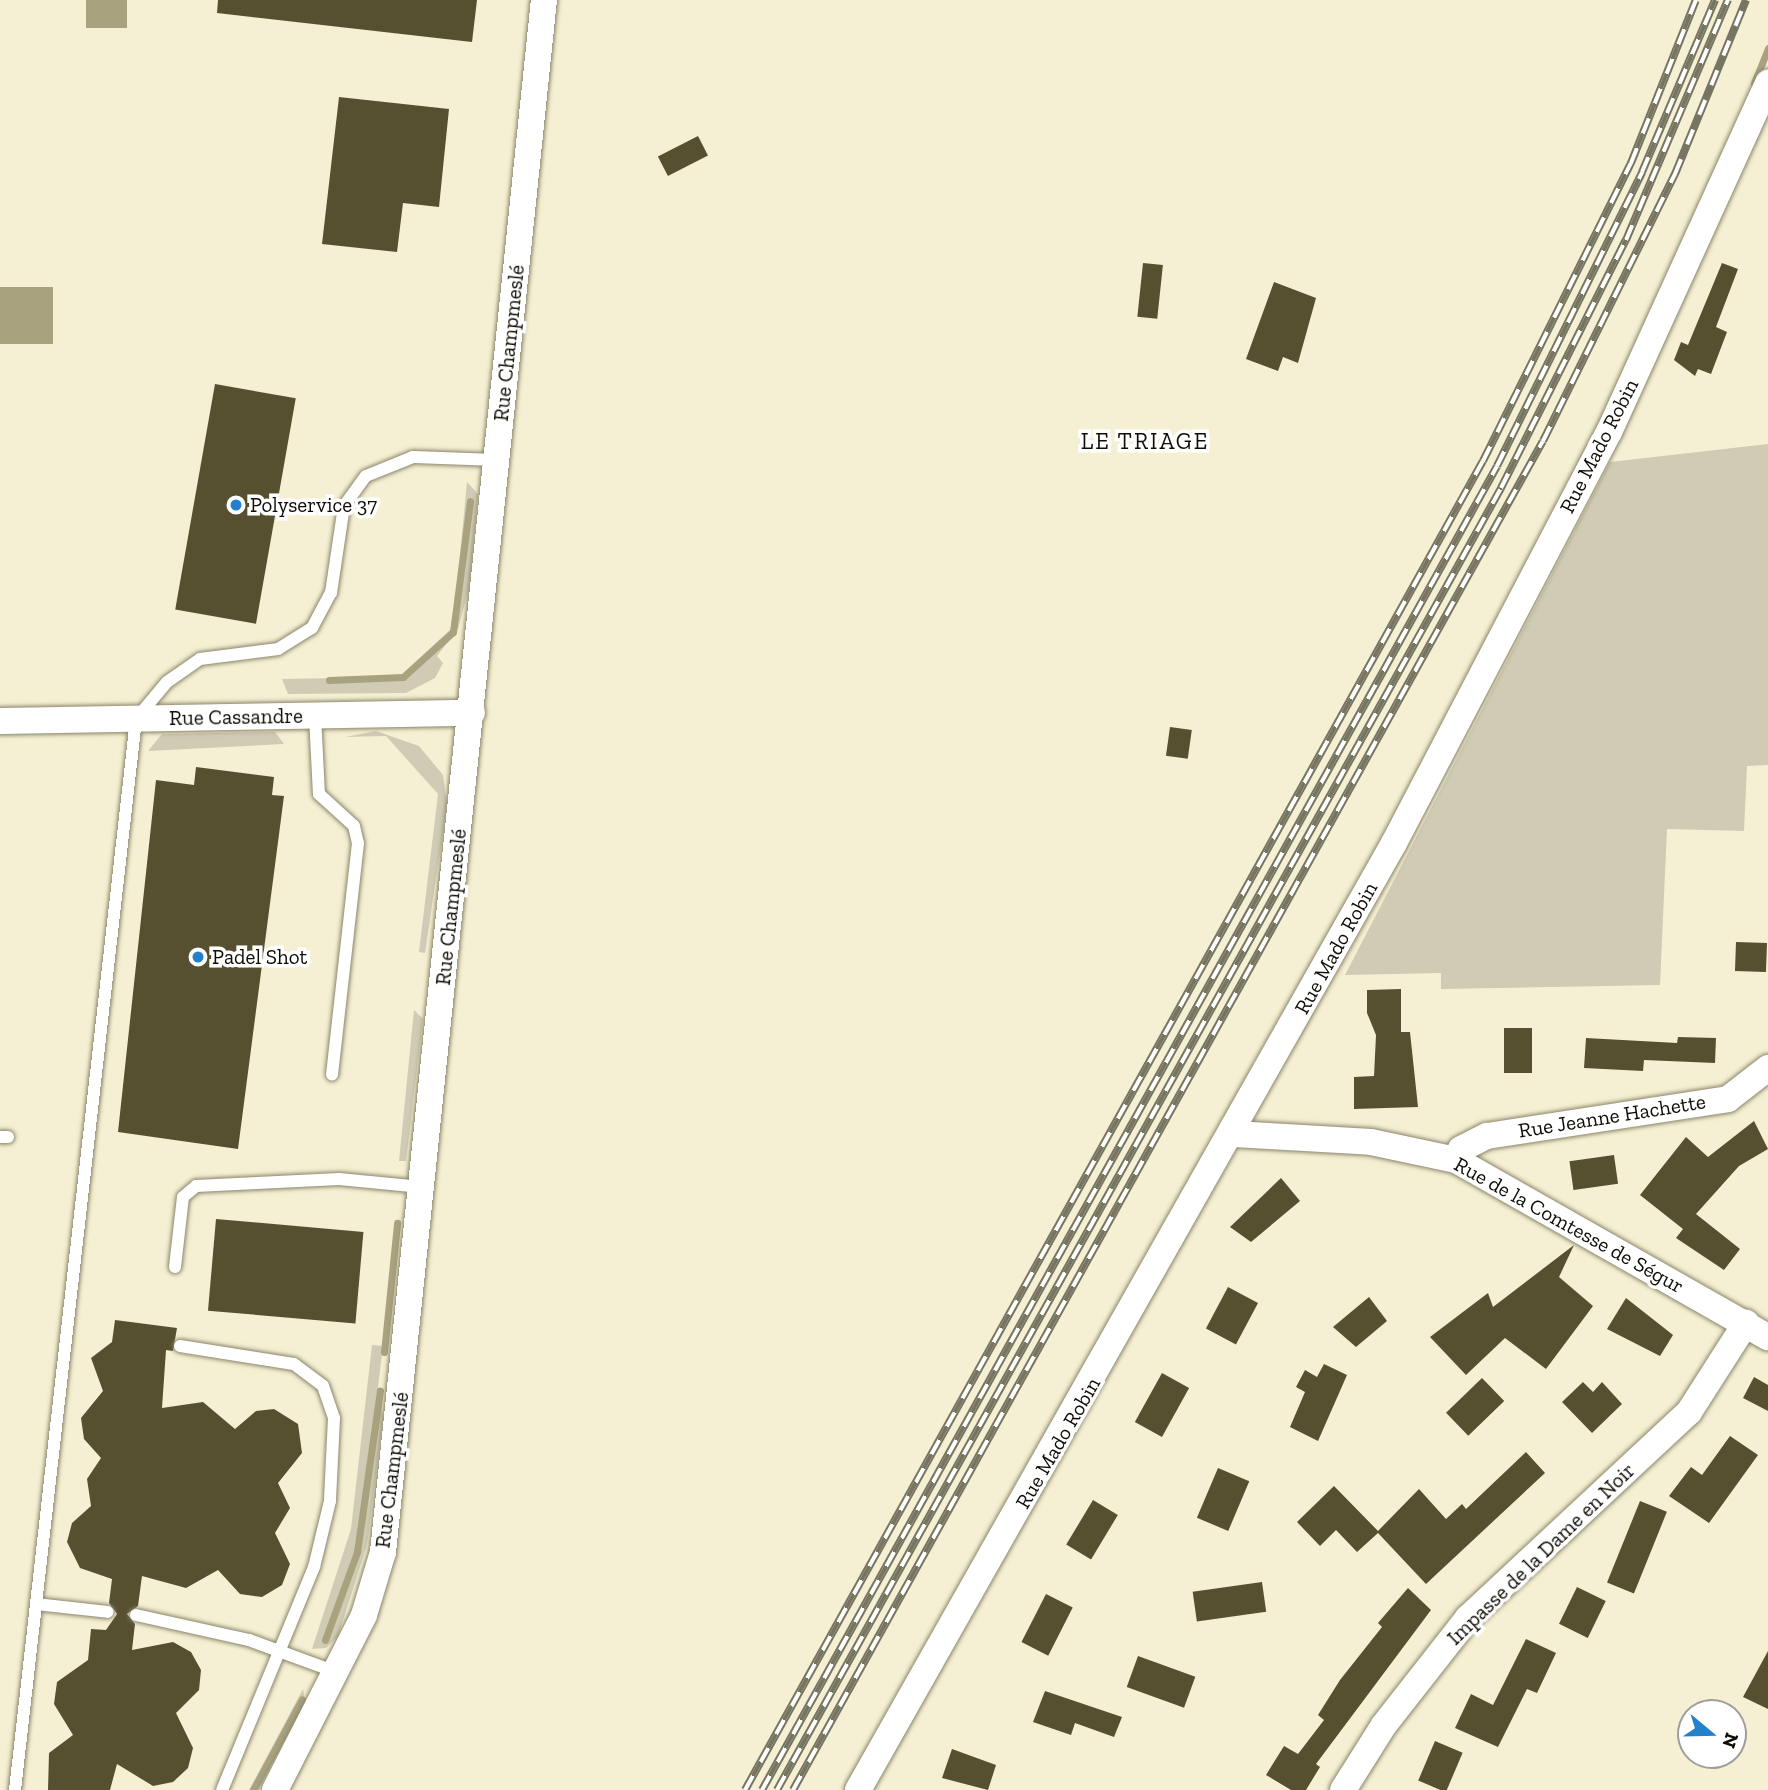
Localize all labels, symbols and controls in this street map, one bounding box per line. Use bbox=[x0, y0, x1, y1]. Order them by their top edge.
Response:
street label: Rue Champmeslé bbox=[488, 264, 530, 422]
street label: Rue Mado Robin bbox=[1554, 375, 1644, 517]
district label: LE TRIAGE bbox=[1082, 427, 1208, 455]
place label: Polyservice 37 bbox=[250, 492, 377, 518]
marker: Polyservice 37 bbox=[228, 497, 244, 513]
street label: Rue Cassandre bbox=[169, 703, 303, 731]
street label: Rue Champmeslé bbox=[430, 828, 472, 986]
street label: Rue Mado Robin bbox=[1289, 877, 1383, 1019]
place label: Padel Shot bbox=[212, 944, 307, 970]
marker: Padel Shot bbox=[190, 949, 206, 965]
street label: Rue Jeanne Hachette bbox=[1516, 1089, 1708, 1143]
street label: Rue de la Comtesse de Ségur bbox=[1450, 1151, 1688, 1299]
street label: Rue Mado Robin bbox=[1010, 1373, 1106, 1513]
street label: Rue Champmeslé bbox=[370, 1390, 414, 1550]
street label: Impasse de la Dame en Noir bbox=[1442, 1458, 1640, 1650]
north arrow bbox=[1677, 1699, 1747, 1769]
text: N bbox=[1717, 1730, 1744, 1751]

